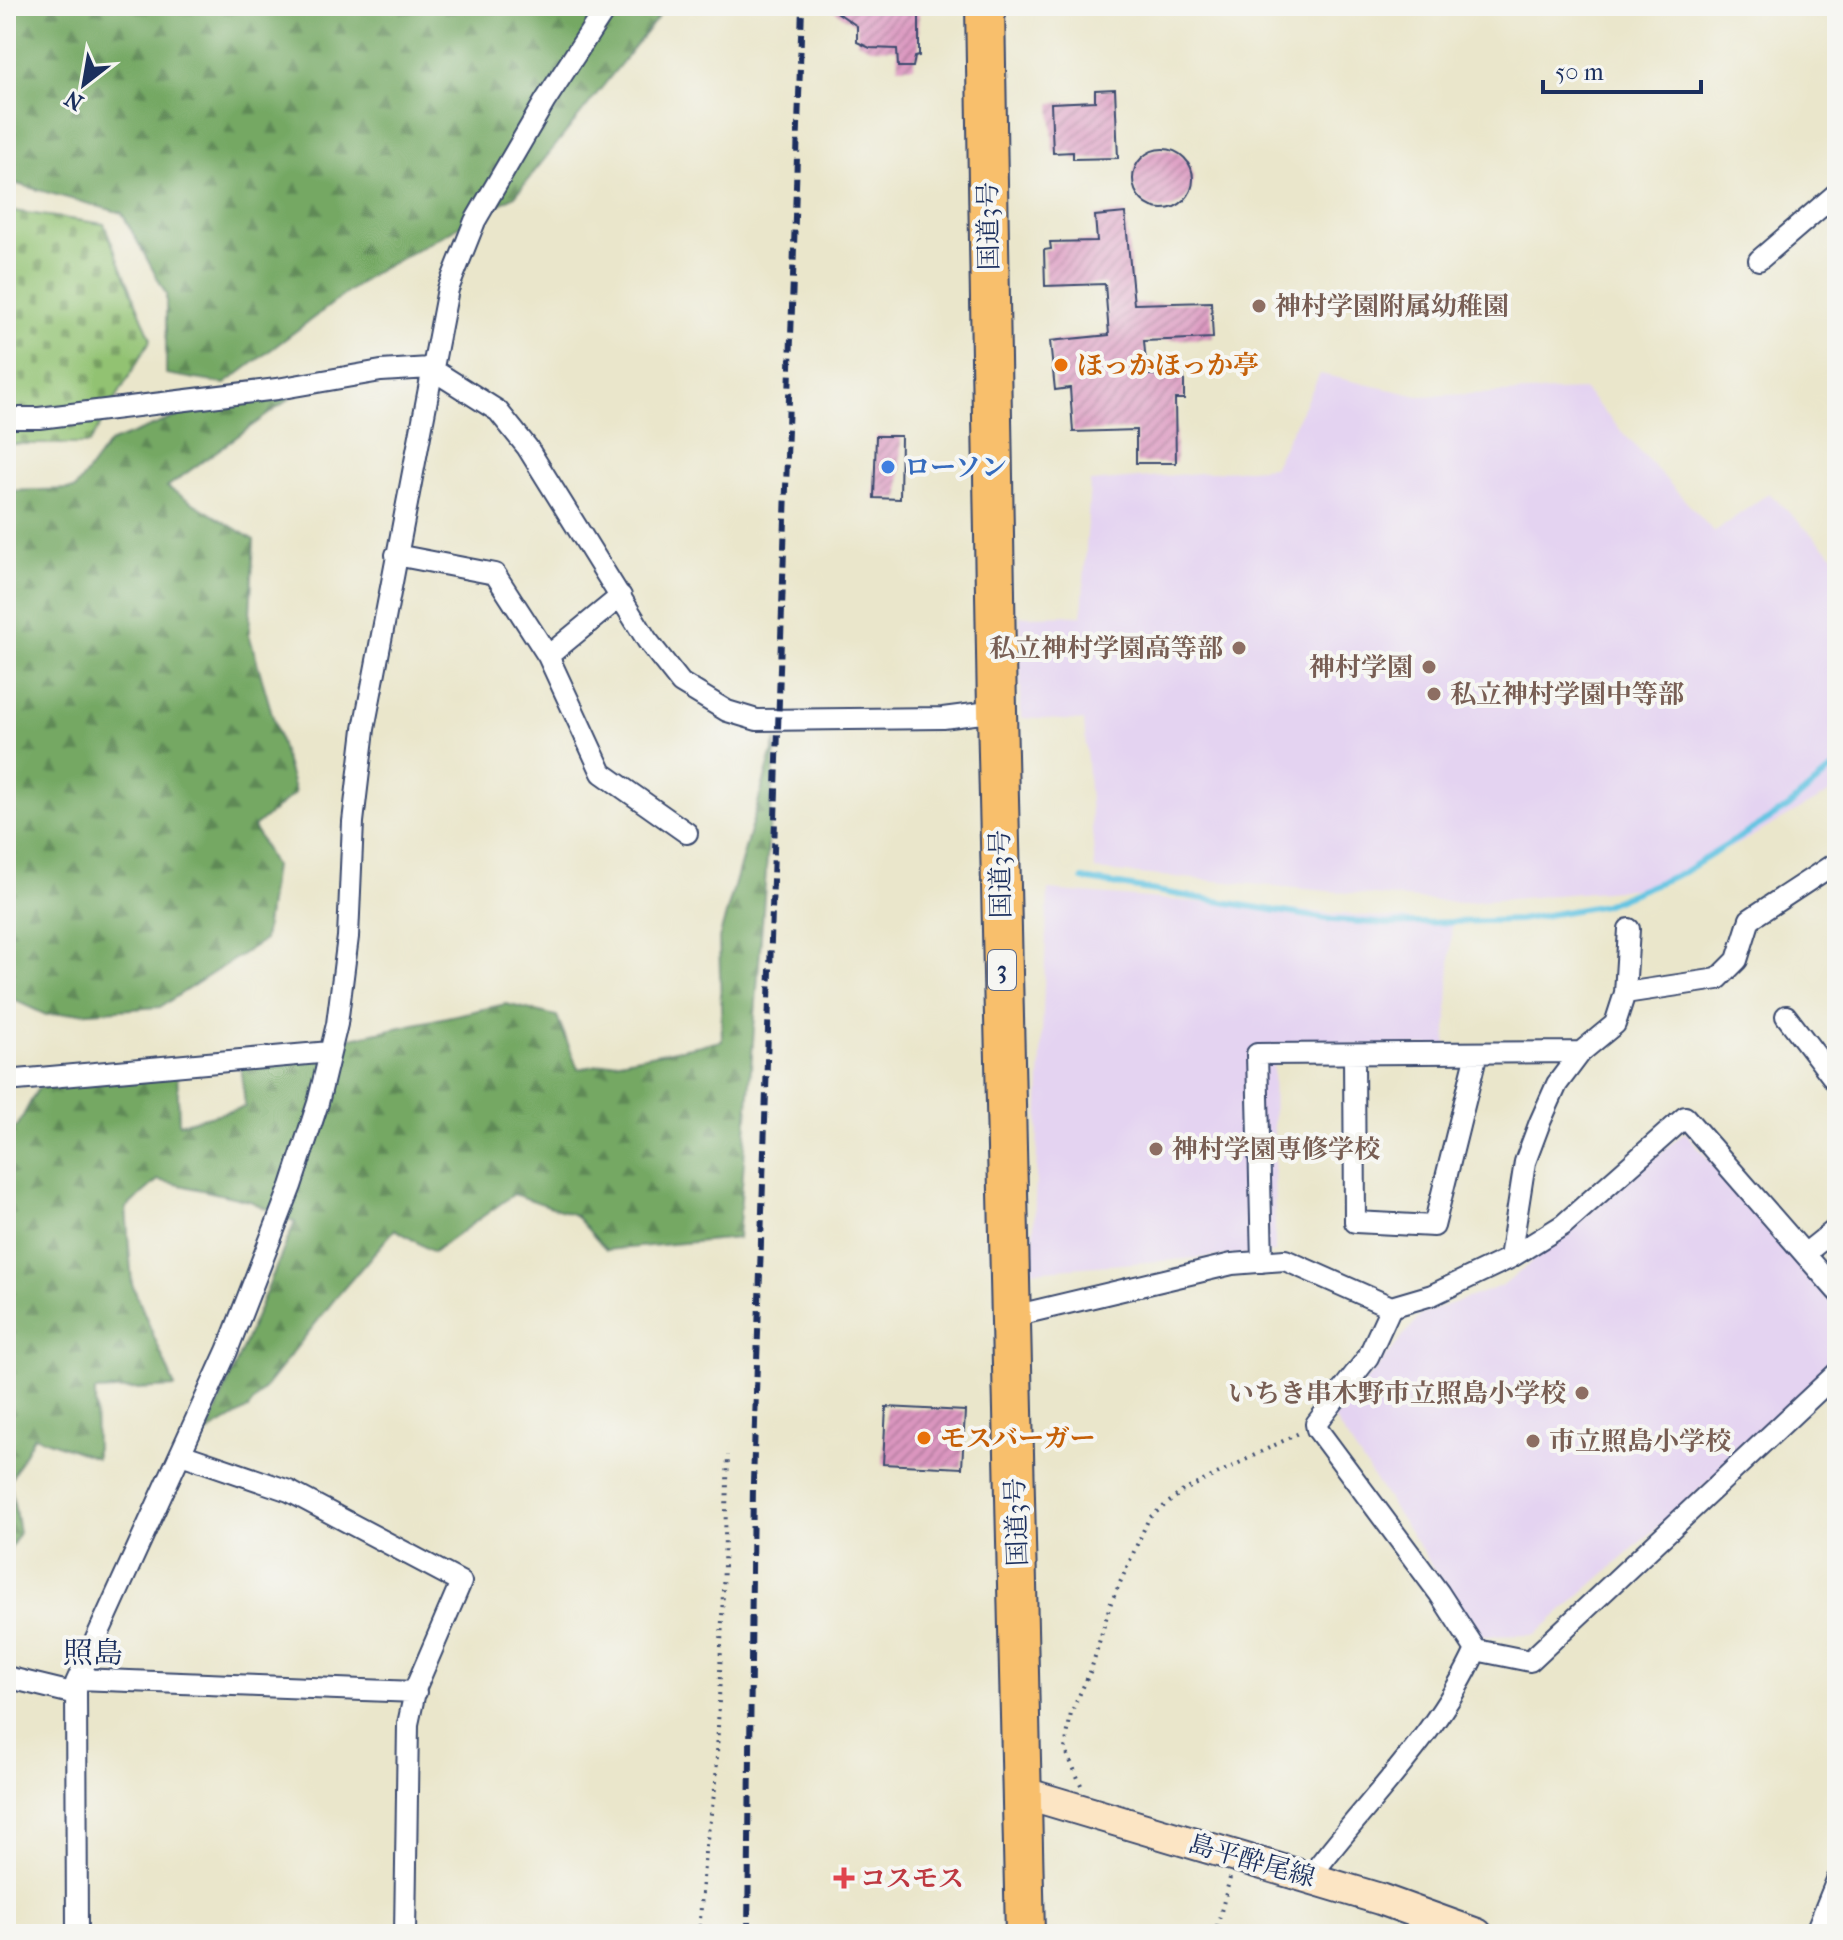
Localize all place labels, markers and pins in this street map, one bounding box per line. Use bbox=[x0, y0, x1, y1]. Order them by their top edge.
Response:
place label: 神村学園附属幼稚園 bbox=[1275, 291, 1509, 322]
marker: 神村学園附属幼稚園 bbox=[1250, 297, 1268, 315]
place label: ほっかほっか亭 bbox=[1077, 350, 1259, 381]
marker: ほっかほっか亭 bbox=[1052, 356, 1070, 374]
place label: ローソン bbox=[904, 452, 1007, 483]
marker: ローソン bbox=[879, 458, 897, 476]
place label: 私立神村学園高等部 bbox=[989, 633, 1223, 664]
marker: 私立神村学園高等部 bbox=[1230, 639, 1248, 657]
place label: 神村学園 bbox=[1309, 652, 1413, 683]
marker: 神村学園 bbox=[1420, 658, 1438, 676]
place label: 私立神村学園中等部 bbox=[1450, 679, 1684, 710]
marker: 私立神村学園中等部 bbox=[1425, 685, 1443, 703]
place label: 神村学園専修学校 bbox=[1172, 1134, 1380, 1165]
marker: 神村学園専修学校 bbox=[1147, 1140, 1165, 1158]
place label: いちき串木野市立照島小学校 bbox=[1228, 1378, 1566, 1409]
marker: いちき串木野市立照島小学校 bbox=[1573, 1384, 1591, 1402]
place label: モスバーガー bbox=[940, 1423, 1095, 1454]
place label: 市立照島小学校 bbox=[1549, 1426, 1731, 1457]
marker: モスバーガー bbox=[915, 1429, 933, 1447]
marker: 市立照島小学校 bbox=[1524, 1432, 1542, 1450]
place label: コスモス bbox=[860, 1863, 964, 1894]
marker: コスモス bbox=[835, 1869, 853, 1887]

